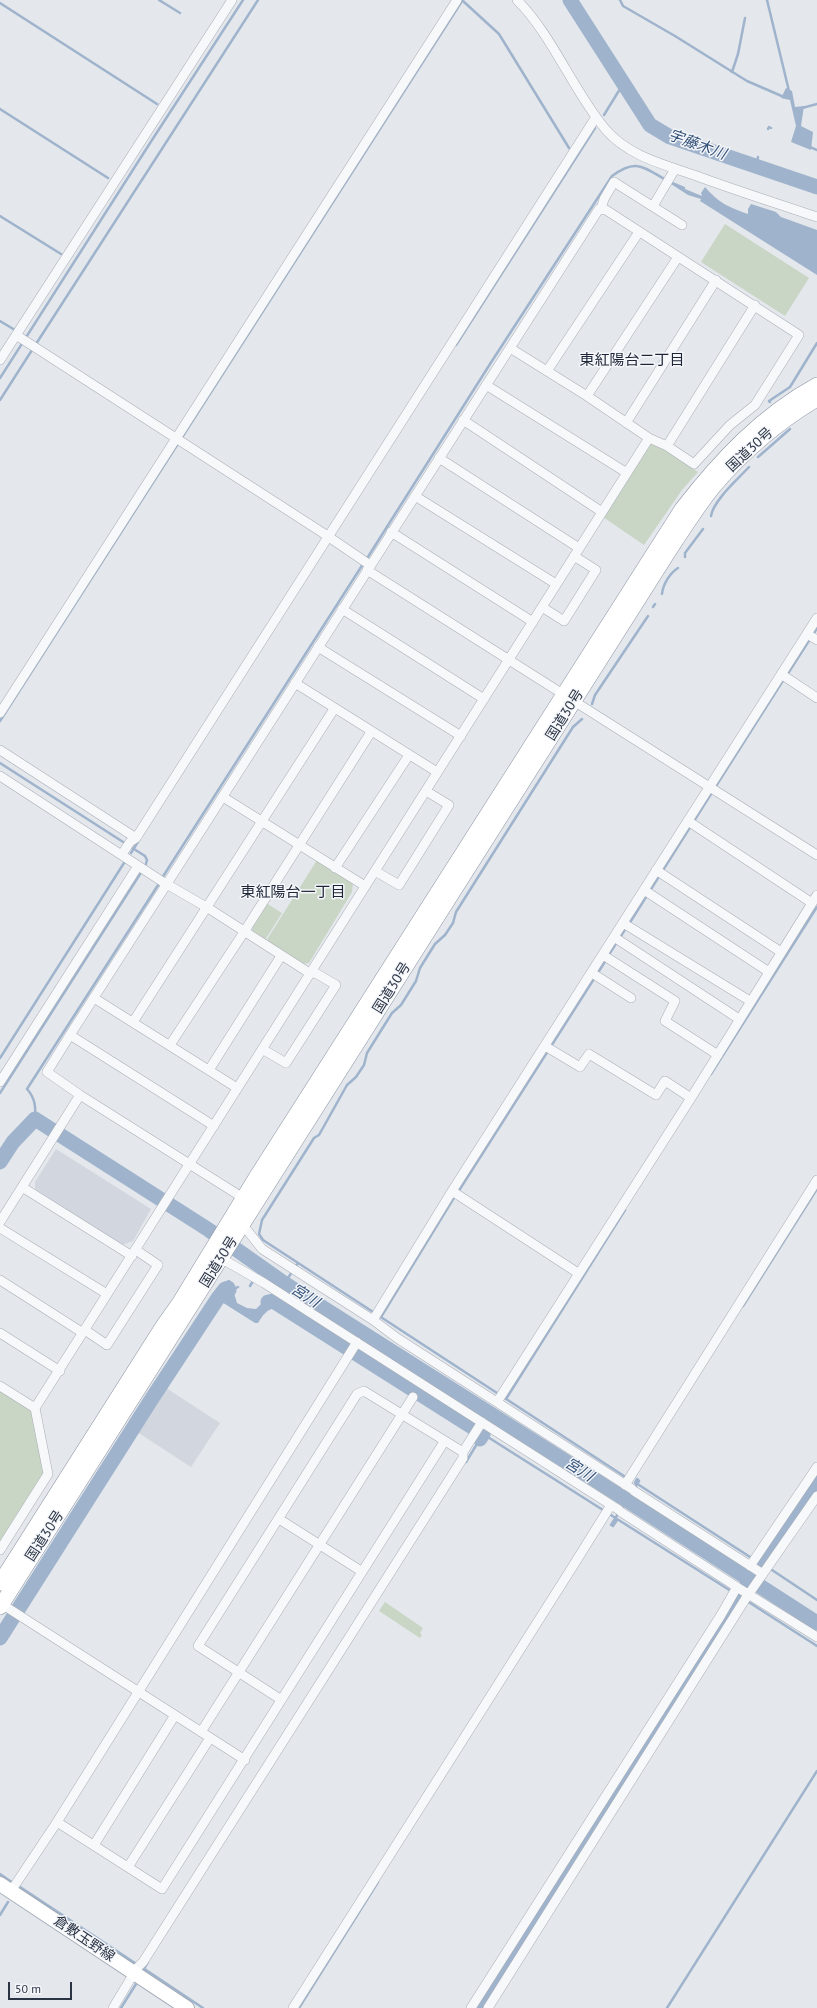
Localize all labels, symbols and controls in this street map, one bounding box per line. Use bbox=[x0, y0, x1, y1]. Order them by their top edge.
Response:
water label: 宇藤木川 bbox=[666, 126, 728, 164]
district label: 東紅陽台二丁目 bbox=[580, 352, 684, 370]
street label: 国道30号 bbox=[723, 424, 777, 476]
street label: 国道30号 bbox=[543, 686, 587, 744]
district label: 東紅陽台一丁目 bbox=[241, 884, 345, 902]
street label: 国道30号 bbox=[370, 959, 414, 1017]
street label: 国道30号 bbox=[197, 1233, 241, 1291]
water label: 宮川 bbox=[288, 1280, 322, 1312]
water label: 宮川 bbox=[562, 1454, 596, 1486]
street label: 国道30号 bbox=[22, 1507, 68, 1565]
street label: 倉敷玉野線 bbox=[50, 1912, 118, 1966]
scale bar bbox=[10, 1974, 74, 2000]
text: 50 m bbox=[15, 1981, 41, 1996]

